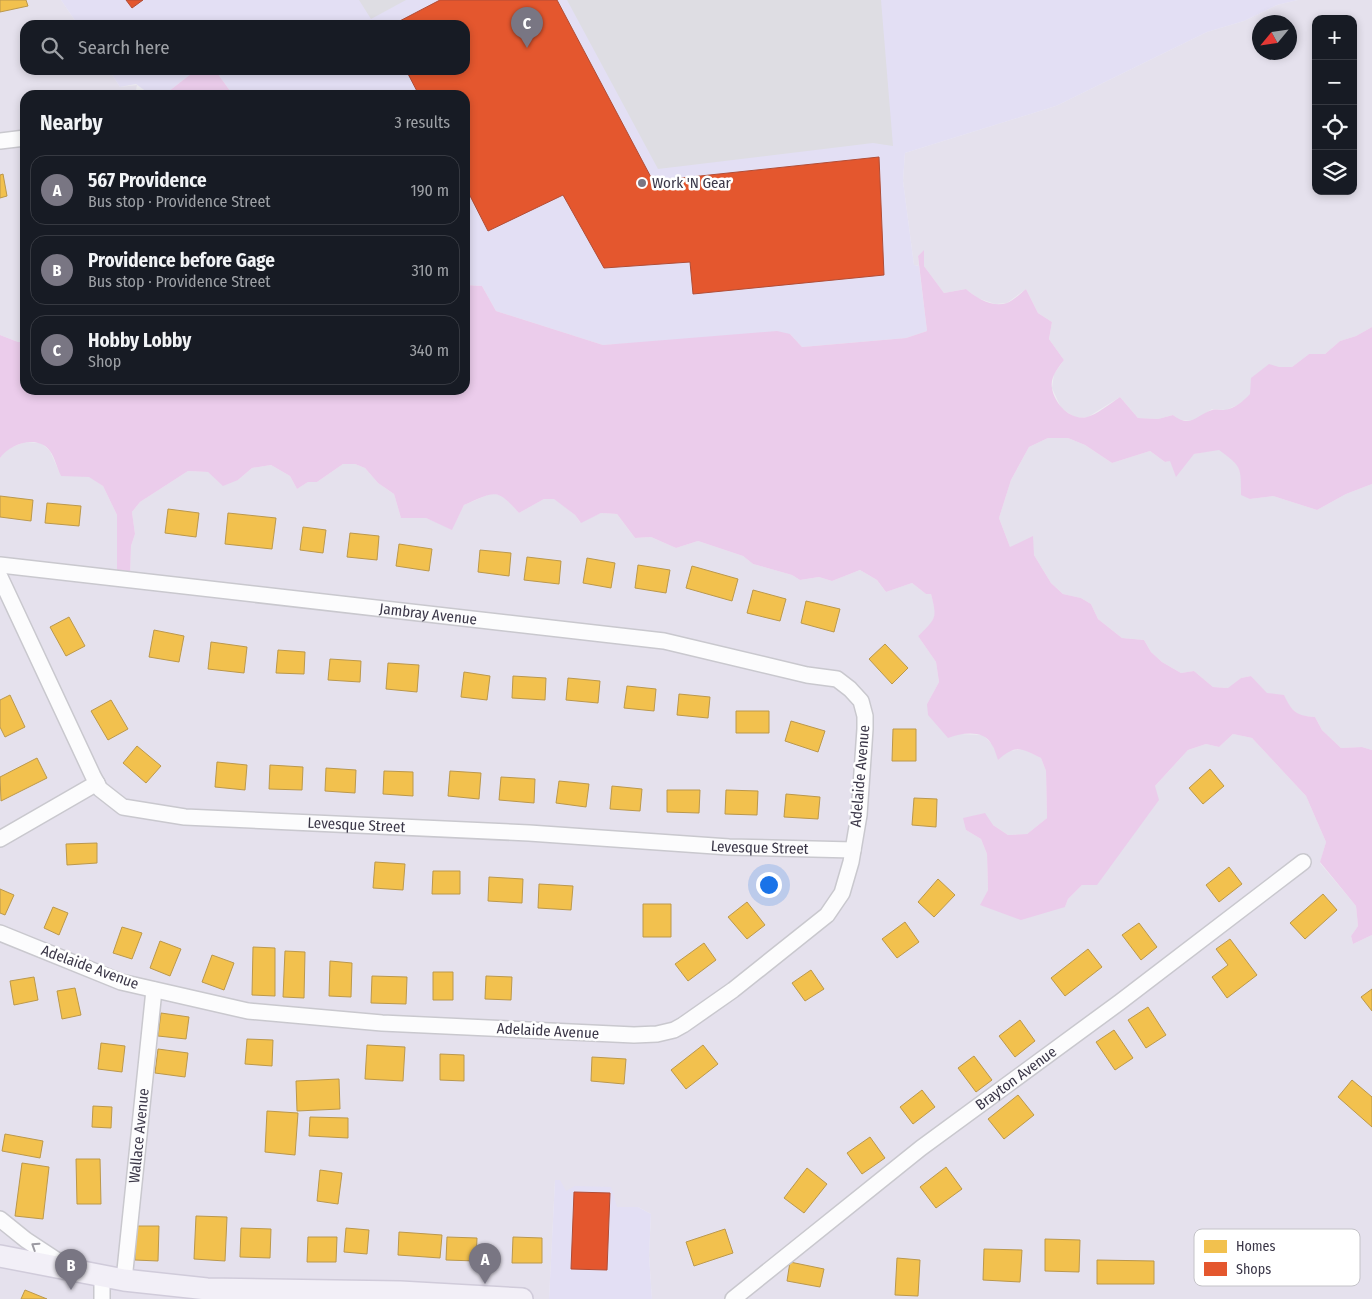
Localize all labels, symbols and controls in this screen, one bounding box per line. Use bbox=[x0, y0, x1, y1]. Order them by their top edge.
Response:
pin: C bbox=[511, 7, 543, 48]
north arrow bbox=[1252, 15, 1297, 60]
map controls bbox=[1312, 15, 1357, 195]
button: + bbox=[1312, 15, 1357, 60]
search box bbox=[20, 20, 470, 75]
icon: search bbox=[38, 34, 66, 62]
text: Search here bbox=[78, 36, 170, 59]
button: − bbox=[1312, 60, 1357, 105]
button: locate bbox=[1312, 105, 1357, 150]
text: Nearby bbox=[40, 110, 102, 136]
text: 3 results bbox=[394, 113, 450, 132]
button: layers bbox=[1312, 150, 1357, 195]
text: 567 Providence bbox=[88, 169, 207, 192]
place label: Work 'N Gear bbox=[652, 174, 732, 192]
marker: Work 'N Gear bbox=[636, 177, 648, 189]
text: A bbox=[53, 181, 61, 200]
text: 190 m bbox=[411, 181, 449, 200]
text: Bus stop · Providence Street bbox=[88, 192, 271, 211]
text: Providence before Gage bbox=[88, 249, 275, 272]
text: B bbox=[53, 261, 61, 280]
text: 310 m bbox=[412, 261, 449, 280]
text: Bus stop · Providence Street bbox=[88, 272, 271, 291]
text: Hobby Lobby bbox=[88, 329, 191, 352]
text: C bbox=[53, 341, 61, 360]
text: 340 m bbox=[410, 341, 449, 360]
text: Shop bbox=[88, 352, 121, 371]
street label: Jambray Avenue bbox=[378, 599, 478, 629]
street label: Adelaide Avenue bbox=[847, 724, 873, 828]
street label: Levesque Street bbox=[307, 814, 406, 836]
street label: Levesque Street bbox=[710, 837, 809, 858]
your location bbox=[756, 872, 782, 898]
street label: Adelaide Avenue bbox=[39, 941, 141, 993]
street label: Adelaide Avenue bbox=[496, 1019, 600, 1043]
street label: Brayton Avenue bbox=[972, 1043, 1060, 1114]
street label: Wallace Avenue bbox=[125, 1087, 153, 1184]
legend bbox=[1194, 1229, 1360, 1286]
text: Homes bbox=[1236, 1238, 1276, 1255]
one-way arrow bbox=[31, 1243, 41, 1252]
pin: A bbox=[469, 1243, 501, 1284]
pin: B bbox=[55, 1249, 87, 1290]
text: Shops bbox=[1236, 1261, 1271, 1278]

